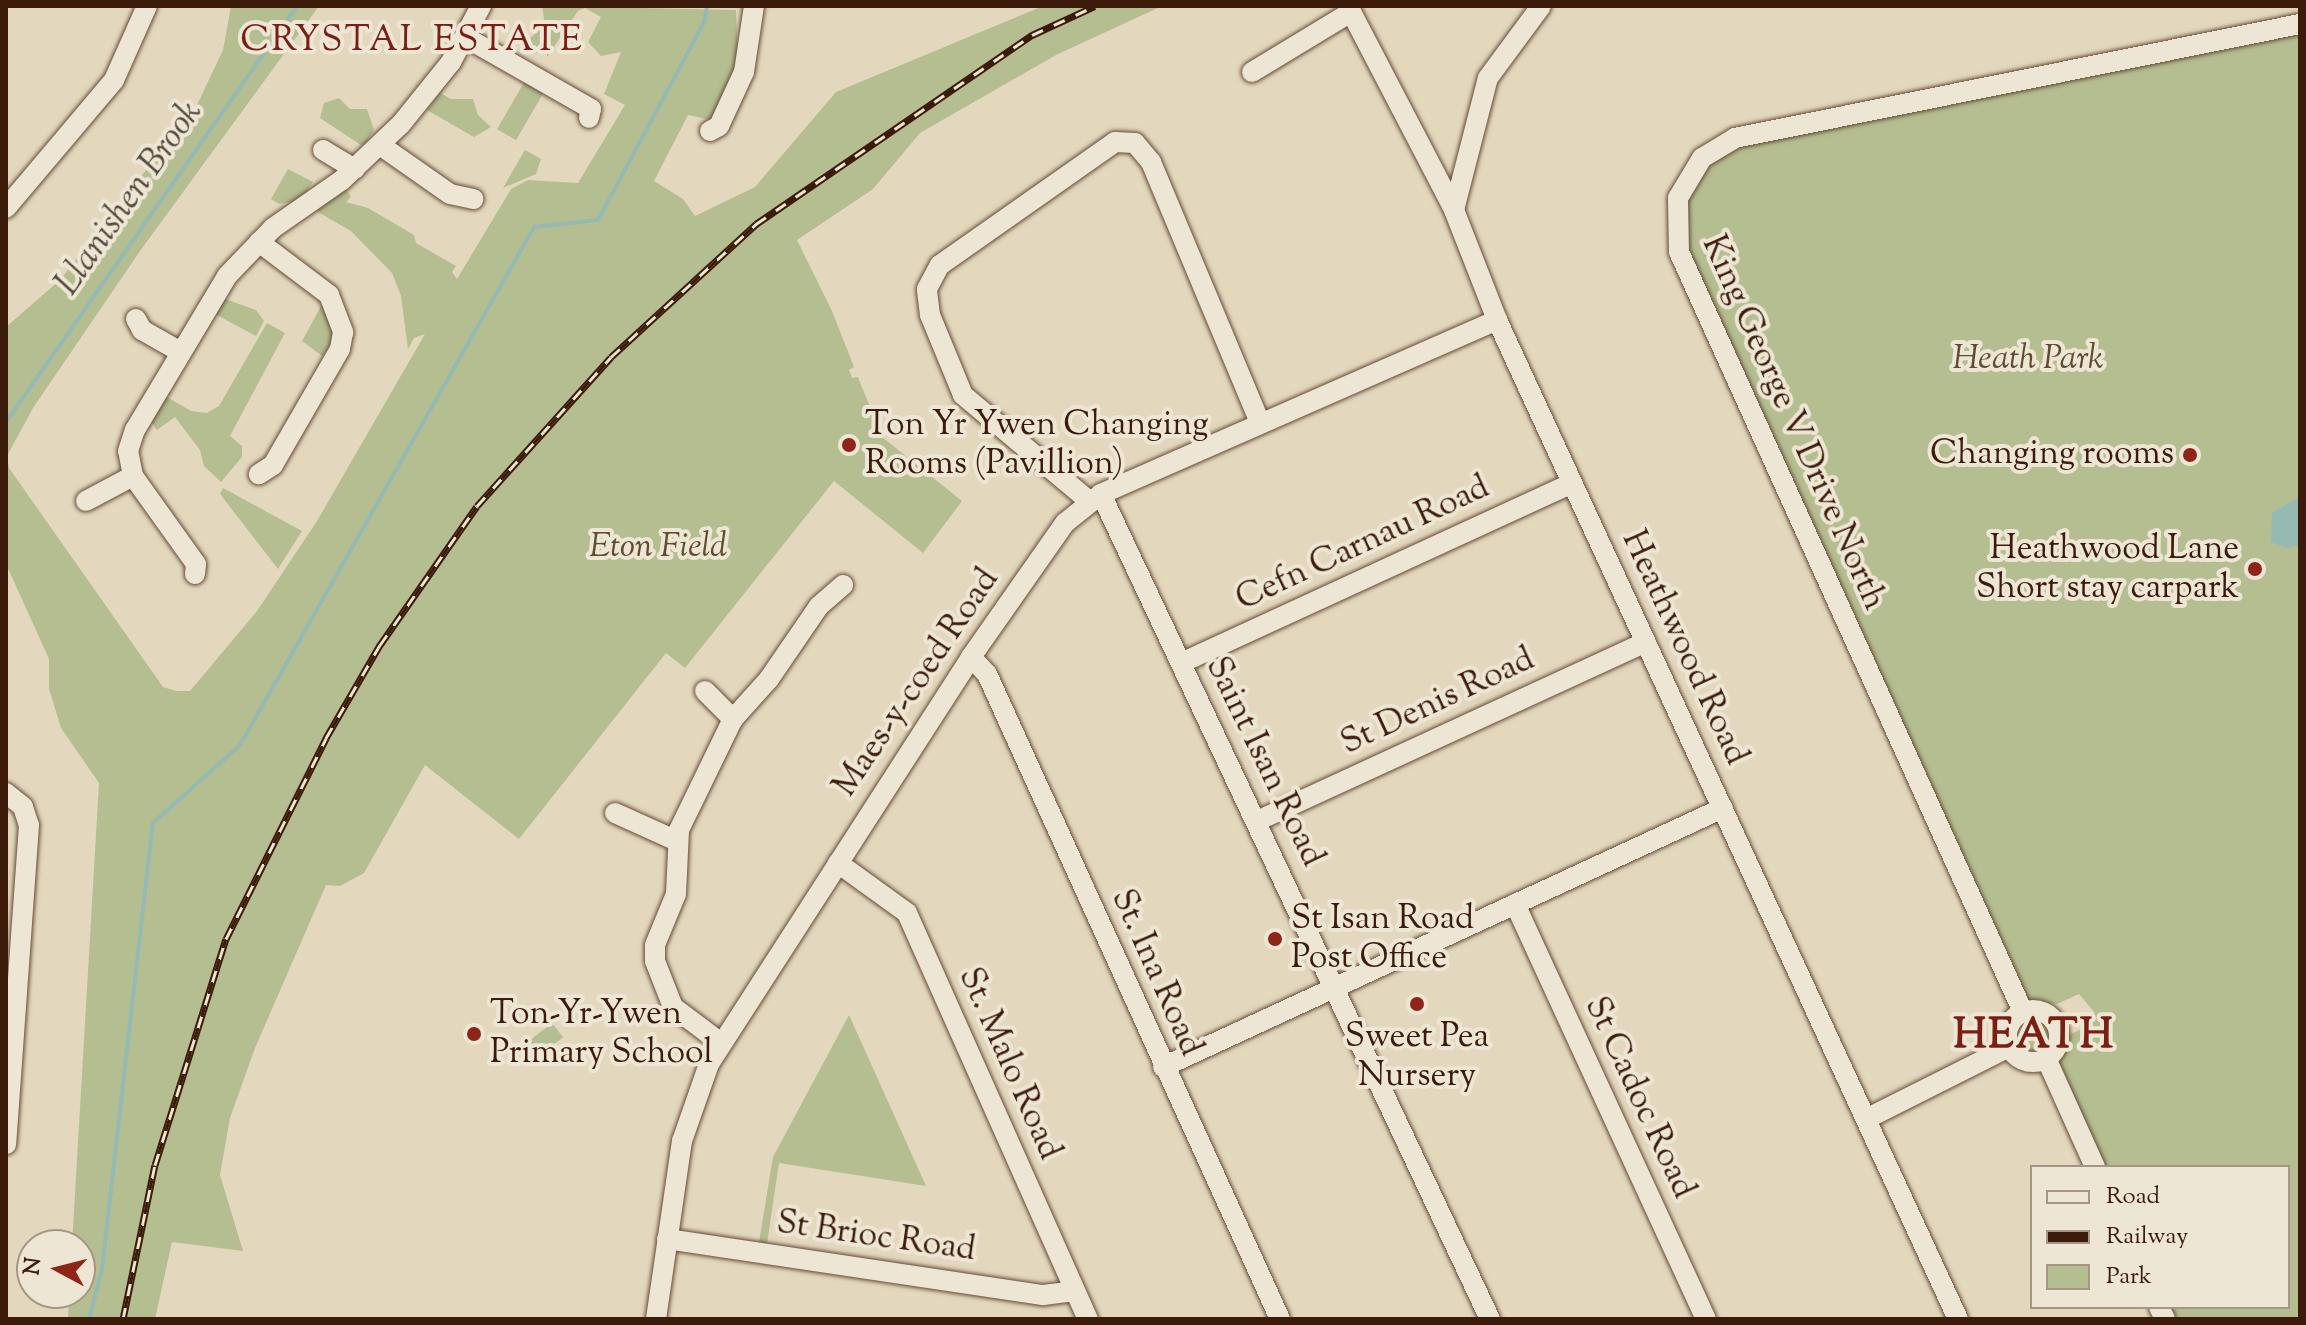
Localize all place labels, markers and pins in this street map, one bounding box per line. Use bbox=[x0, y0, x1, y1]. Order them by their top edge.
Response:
place label: Ton Yr Ywen Changing Rooms (Pavillion) bbox=[865, 405, 1209, 484]
place label: Changing rooms bbox=[1930, 435, 2174, 475]
marker: Ton Yr Ywen Changing Rooms (Pavillion) bbox=[840, 436, 858, 454]
marker: Changing rooms bbox=[2181, 446, 2199, 464]
place label: Heathwood Lane Short stay carpark bbox=[1976, 529, 2239, 608]
marker: Heathwood Lane Short stay carpark bbox=[2246, 560, 2264, 578]
place label: St Isan Road Post Office bbox=[1291, 899, 1474, 978]
marker: St Isan Road Post Office bbox=[1266, 930, 1284, 948]
place label: Ton-Yr-Ywen Primary School bbox=[490, 994, 713, 1074]
marker: Sweet Pea Nursery bbox=[1408, 995, 1426, 1013]
place label: Sweet Pea Nursery bbox=[1345, 1017, 1489, 1096]
marker: Ton-Yr-Ywen Primary School bbox=[465, 1025, 483, 1043]

